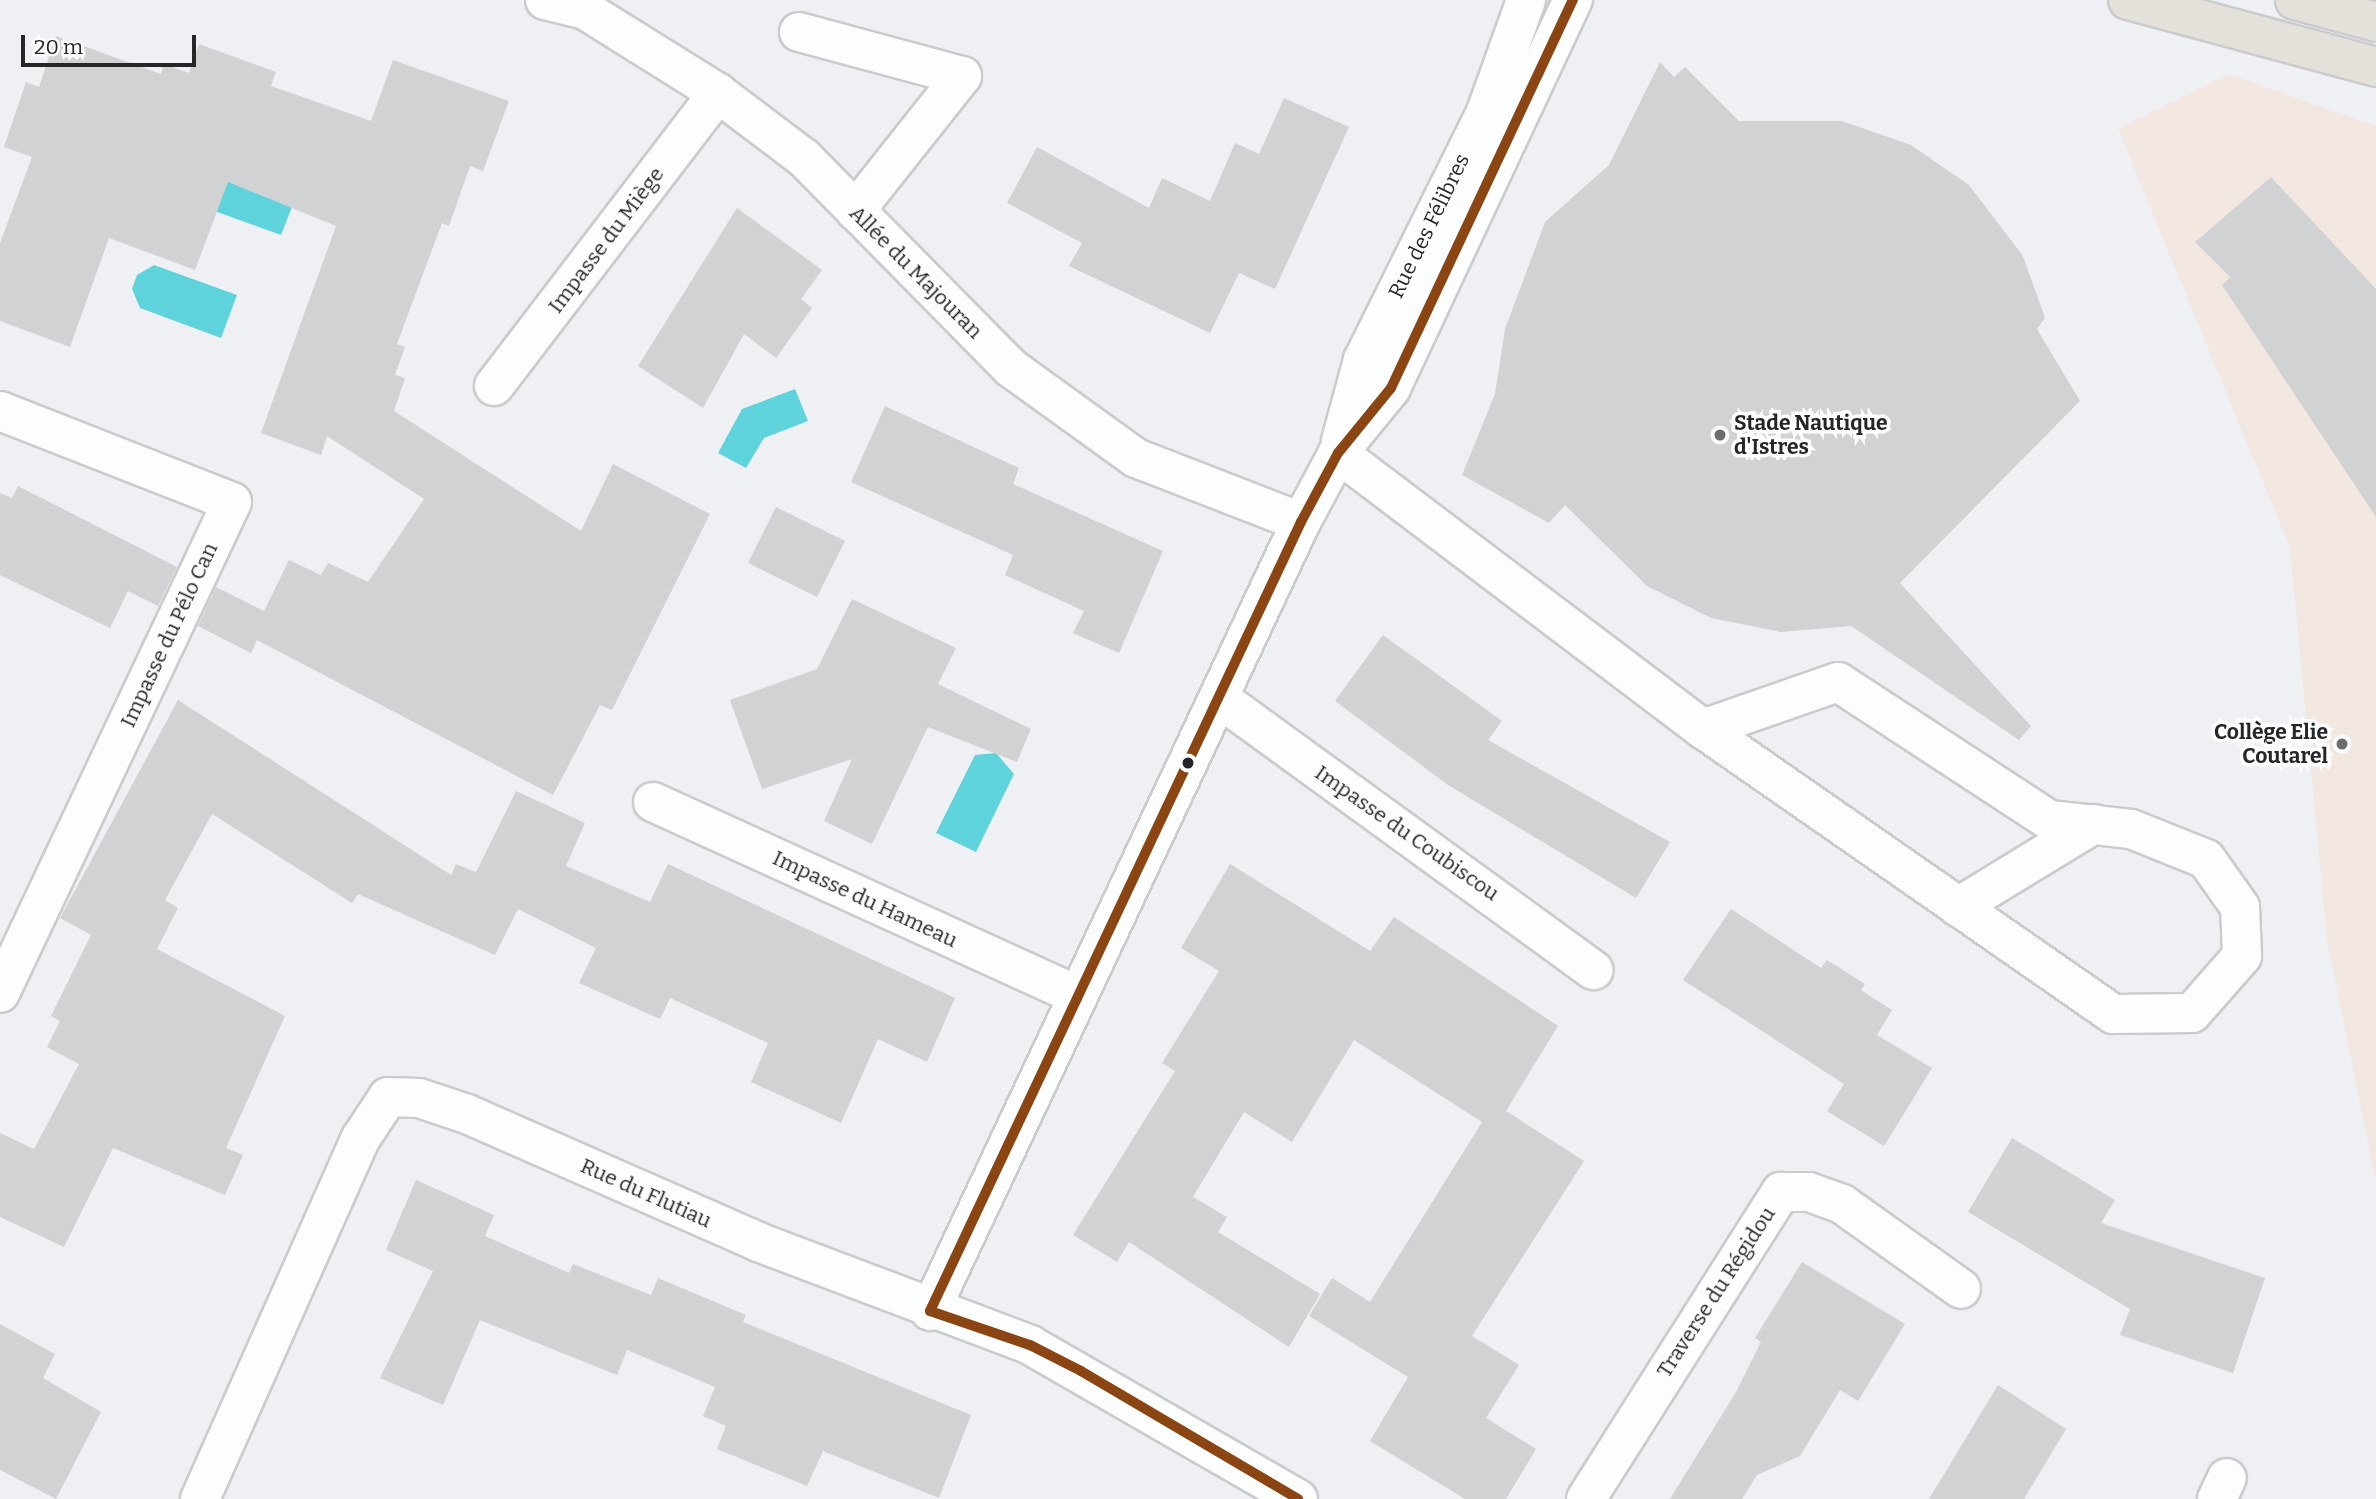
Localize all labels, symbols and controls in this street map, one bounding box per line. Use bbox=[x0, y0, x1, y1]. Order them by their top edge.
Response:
scale bar bbox=[24, 21, 200, 65]
text: 20 m bbox=[34, 34, 83, 60]
street label: Rue des Félibres bbox=[1383, 150, 1475, 302]
street label: Impasse du Miège bbox=[543, 162, 669, 318]
street label: Allée du Majouran bbox=[844, 200, 988, 344]
place label: Stade Nautique d'Istres bbox=[1734, 410, 1887, 460]
marker: Stade Nautique d'Istres bbox=[1712, 427, 1728, 443]
street label: Impasse du Pélo Can bbox=[115, 539, 223, 731]
place label: Collège Elie Coutarel bbox=[2214, 719, 2328, 769]
marker: Collège Elie Coutarel bbox=[2334, 736, 2350, 752]
unlabelled marker bbox=[1181, 756, 1195, 770]
street label: Impasse du Coubiscou bbox=[1310, 760, 1504, 906]
street label: Impasse du Hameau bbox=[769, 845, 961, 953]
street label: Rue du Flutiau bbox=[577, 1153, 715, 1233]
street label: Traverse du Régidou bbox=[1651, 1202, 1781, 1382]

